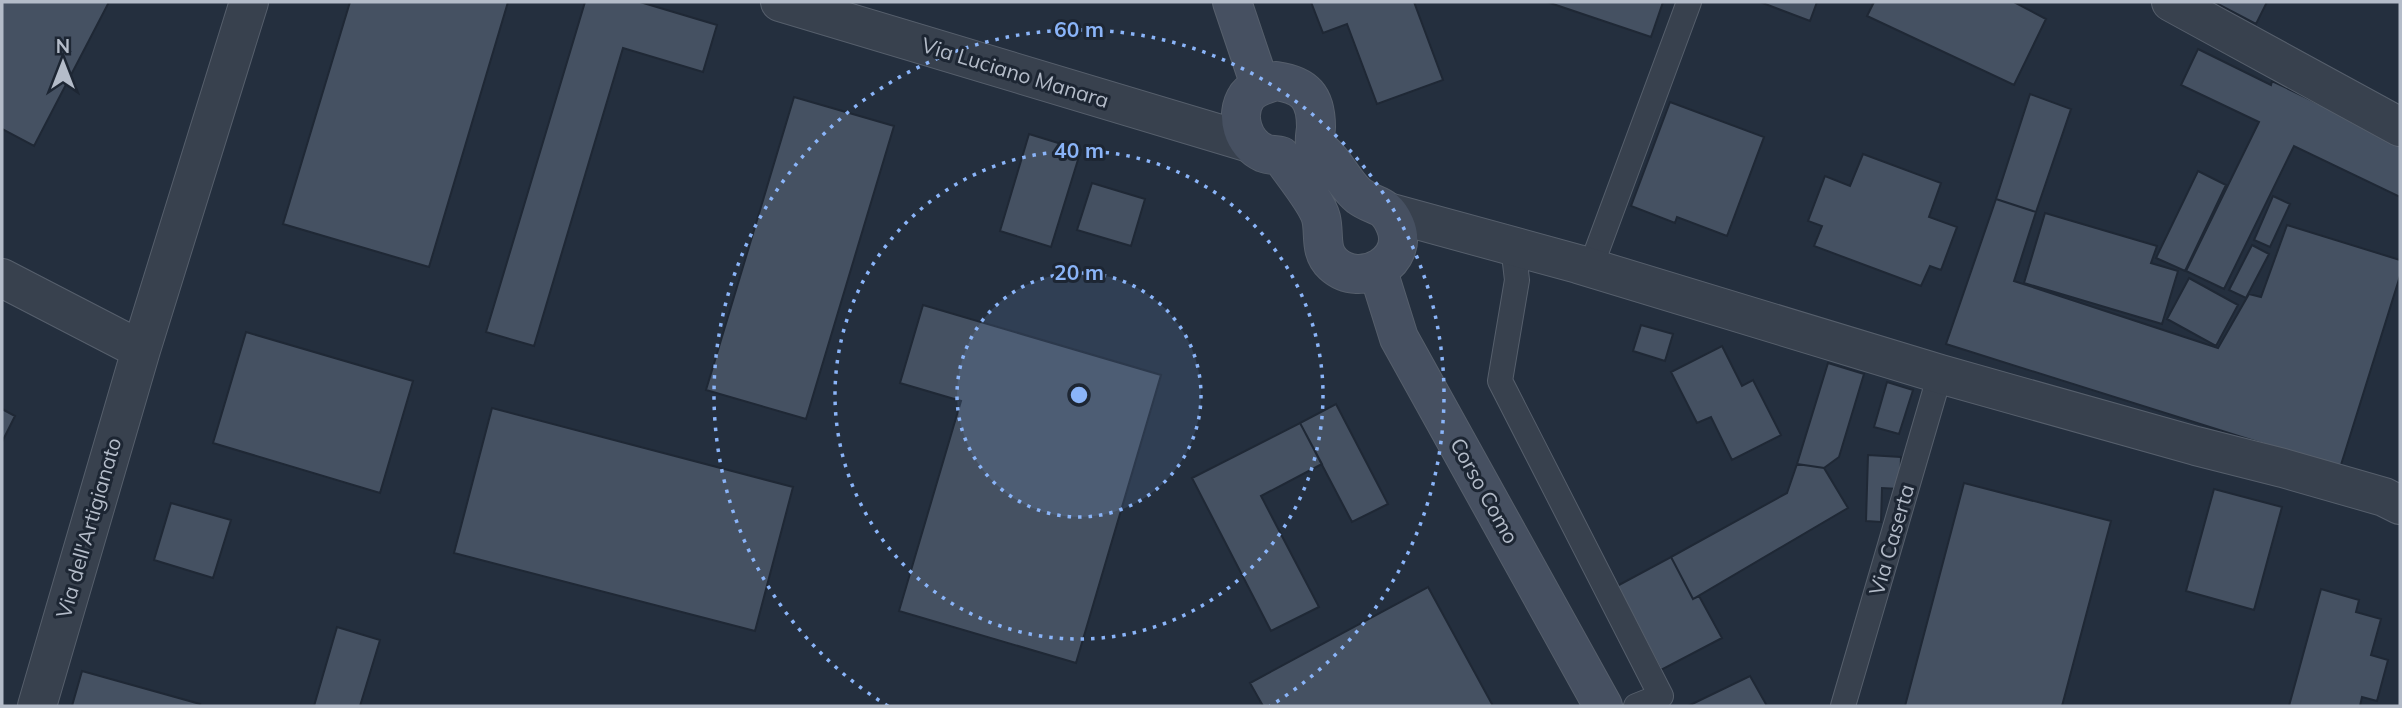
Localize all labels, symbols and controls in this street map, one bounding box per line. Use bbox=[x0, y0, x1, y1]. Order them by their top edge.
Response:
text: 60 m bbox=[1054, 16, 1104, 42]
north arrow bbox=[28, 28, 98, 98]
street label: Via Luciano Manara bbox=[918, 31, 1112, 113]
text: N bbox=[56, 34, 70, 58]
text: 40 m bbox=[1054, 137, 1104, 163]
text: 20 m bbox=[1054, 259, 1104, 285]
centre of rings bbox=[1067, 383, 1091, 407]
street label: Corso Como bbox=[1445, 433, 1525, 548]
street label: Via dell'Artigianato bbox=[50, 434, 126, 621]
street label: Via Caserta bbox=[1863, 481, 1919, 598]

